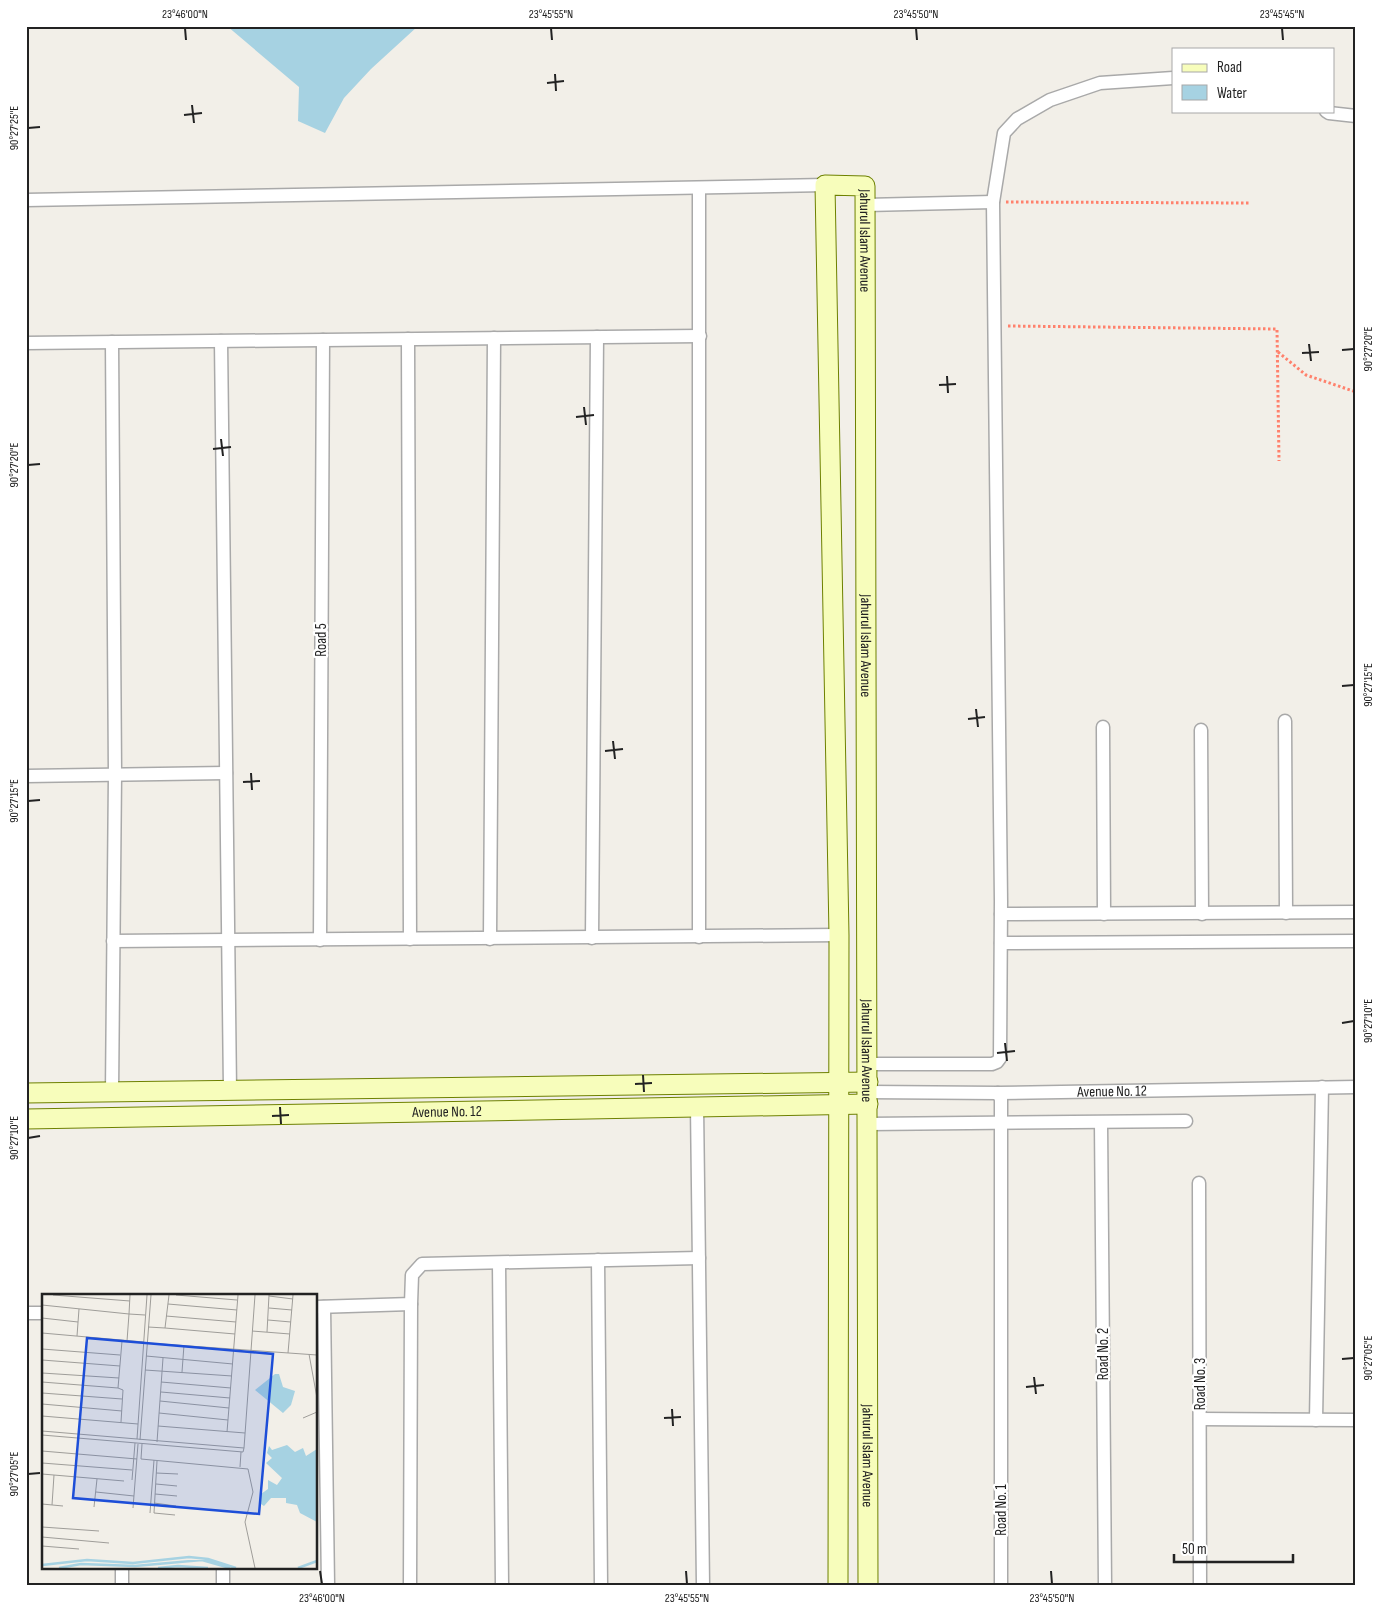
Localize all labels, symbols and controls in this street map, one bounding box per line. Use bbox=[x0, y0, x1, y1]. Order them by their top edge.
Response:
text: 23°46'00"N bbox=[162, 7, 208, 22]
text: 23°45'55"N bbox=[529, 7, 573, 22]
text: 23°45'50"N bbox=[894, 7, 938, 22]
text: 23°45'45"N bbox=[1260, 7, 1304, 22]
legend bbox=[1172, 48, 1334, 112]
text: Road bbox=[1217, 58, 1242, 77]
text: Water bbox=[1217, 84, 1248, 103]
text: 90°27'25"E bbox=[7, 106, 22, 150]
street label: Jahurul Islam Avenue bbox=[856, 188, 875, 292]
text: 90°27'20"E bbox=[1361, 326, 1376, 371]
text: 90°27'20"E bbox=[7, 442, 22, 487]
street label: Jahurul Islam Avenue bbox=[856, 593, 876, 697]
street label: Road 5 bbox=[312, 623, 331, 657]
text: 90°27'15"E bbox=[1361, 663, 1376, 707]
text: 90°27'15"E bbox=[7, 779, 22, 823]
street label: Jahurul Islam Avenue bbox=[857, 998, 876, 1102]
text: 90°27'10"E bbox=[1361, 999, 1376, 1043]
street label: Avenue No. 12 bbox=[1076, 1081, 1147, 1101]
street label: Avenue No. 12 bbox=[411, 1101, 482, 1122]
text: 90°27'10"E bbox=[7, 1116, 22, 1160]
inset map bbox=[42, 1294, 318, 1568]
street label: Road No. 2 bbox=[1094, 1328, 1113, 1380]
text: 90°27'05"E bbox=[1361, 1336, 1376, 1380]
street label: Road No. 3 bbox=[1191, 1358, 1210, 1410]
street label: Jahurul Islam Avenue bbox=[858, 1403, 877, 1507]
text: 90°27'05"E bbox=[7, 1452, 22, 1496]
street label: Road No. 1 bbox=[992, 1483, 1011, 1536]
scale bar bbox=[1174, 1531, 1293, 1563]
text: 50 m bbox=[1182, 1540, 1207, 1559]
text: 23°46'00"N bbox=[299, 1591, 345, 1606]
text: 23°45'55"N bbox=[665, 1591, 709, 1606]
text: 23°45'50"N bbox=[1030, 1591, 1074, 1606]

